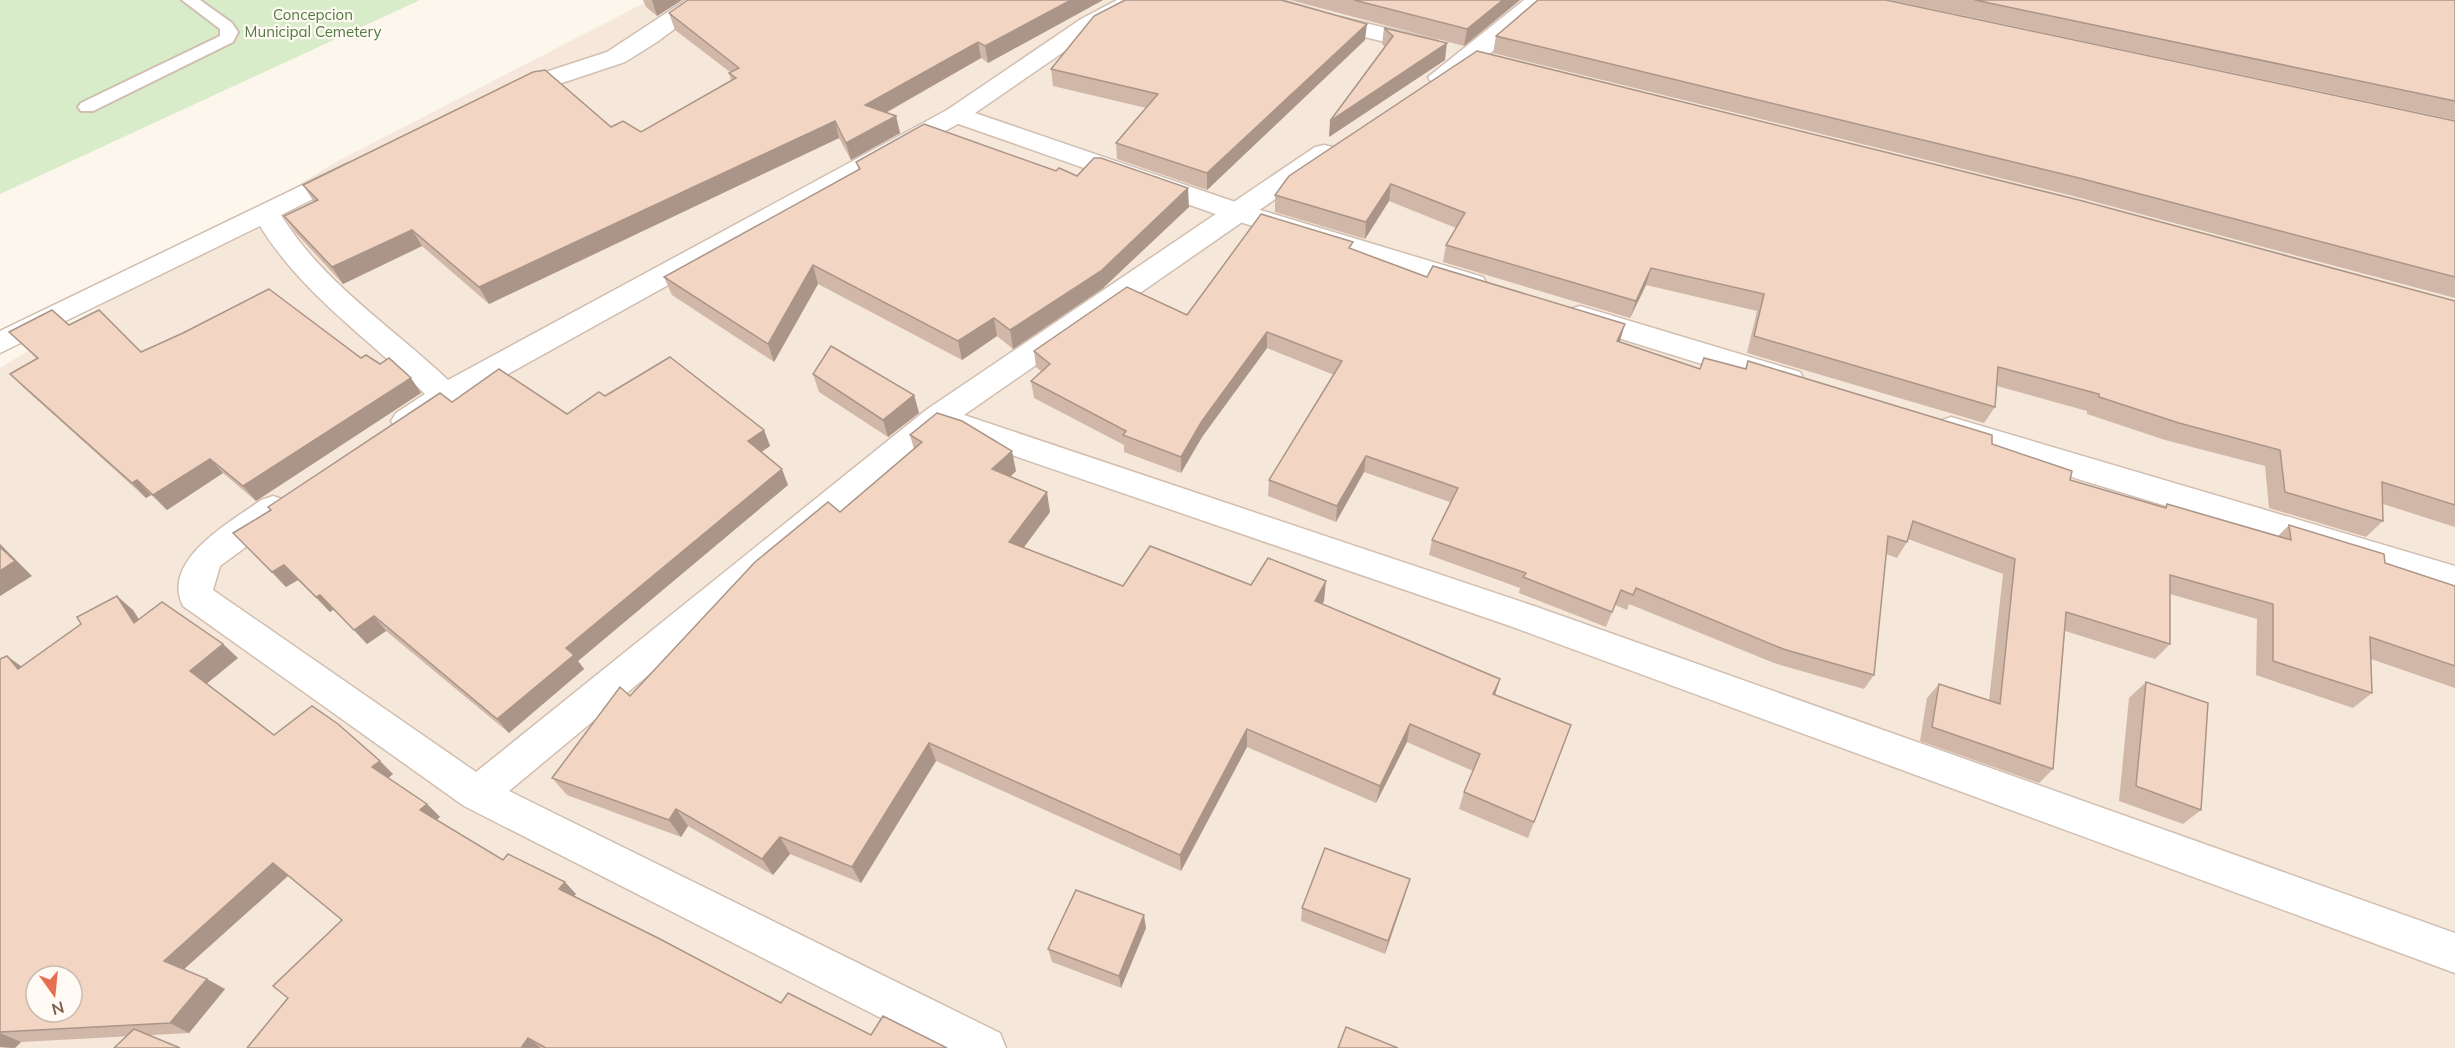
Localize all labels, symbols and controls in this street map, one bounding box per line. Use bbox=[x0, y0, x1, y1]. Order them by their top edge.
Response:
park label: Concepcion Municipal Cemetery bbox=[245, 5, 381, 41]
north arrow bbox=[24, 964, 84, 1024]
text: N bbox=[49, 997, 66, 1020]

